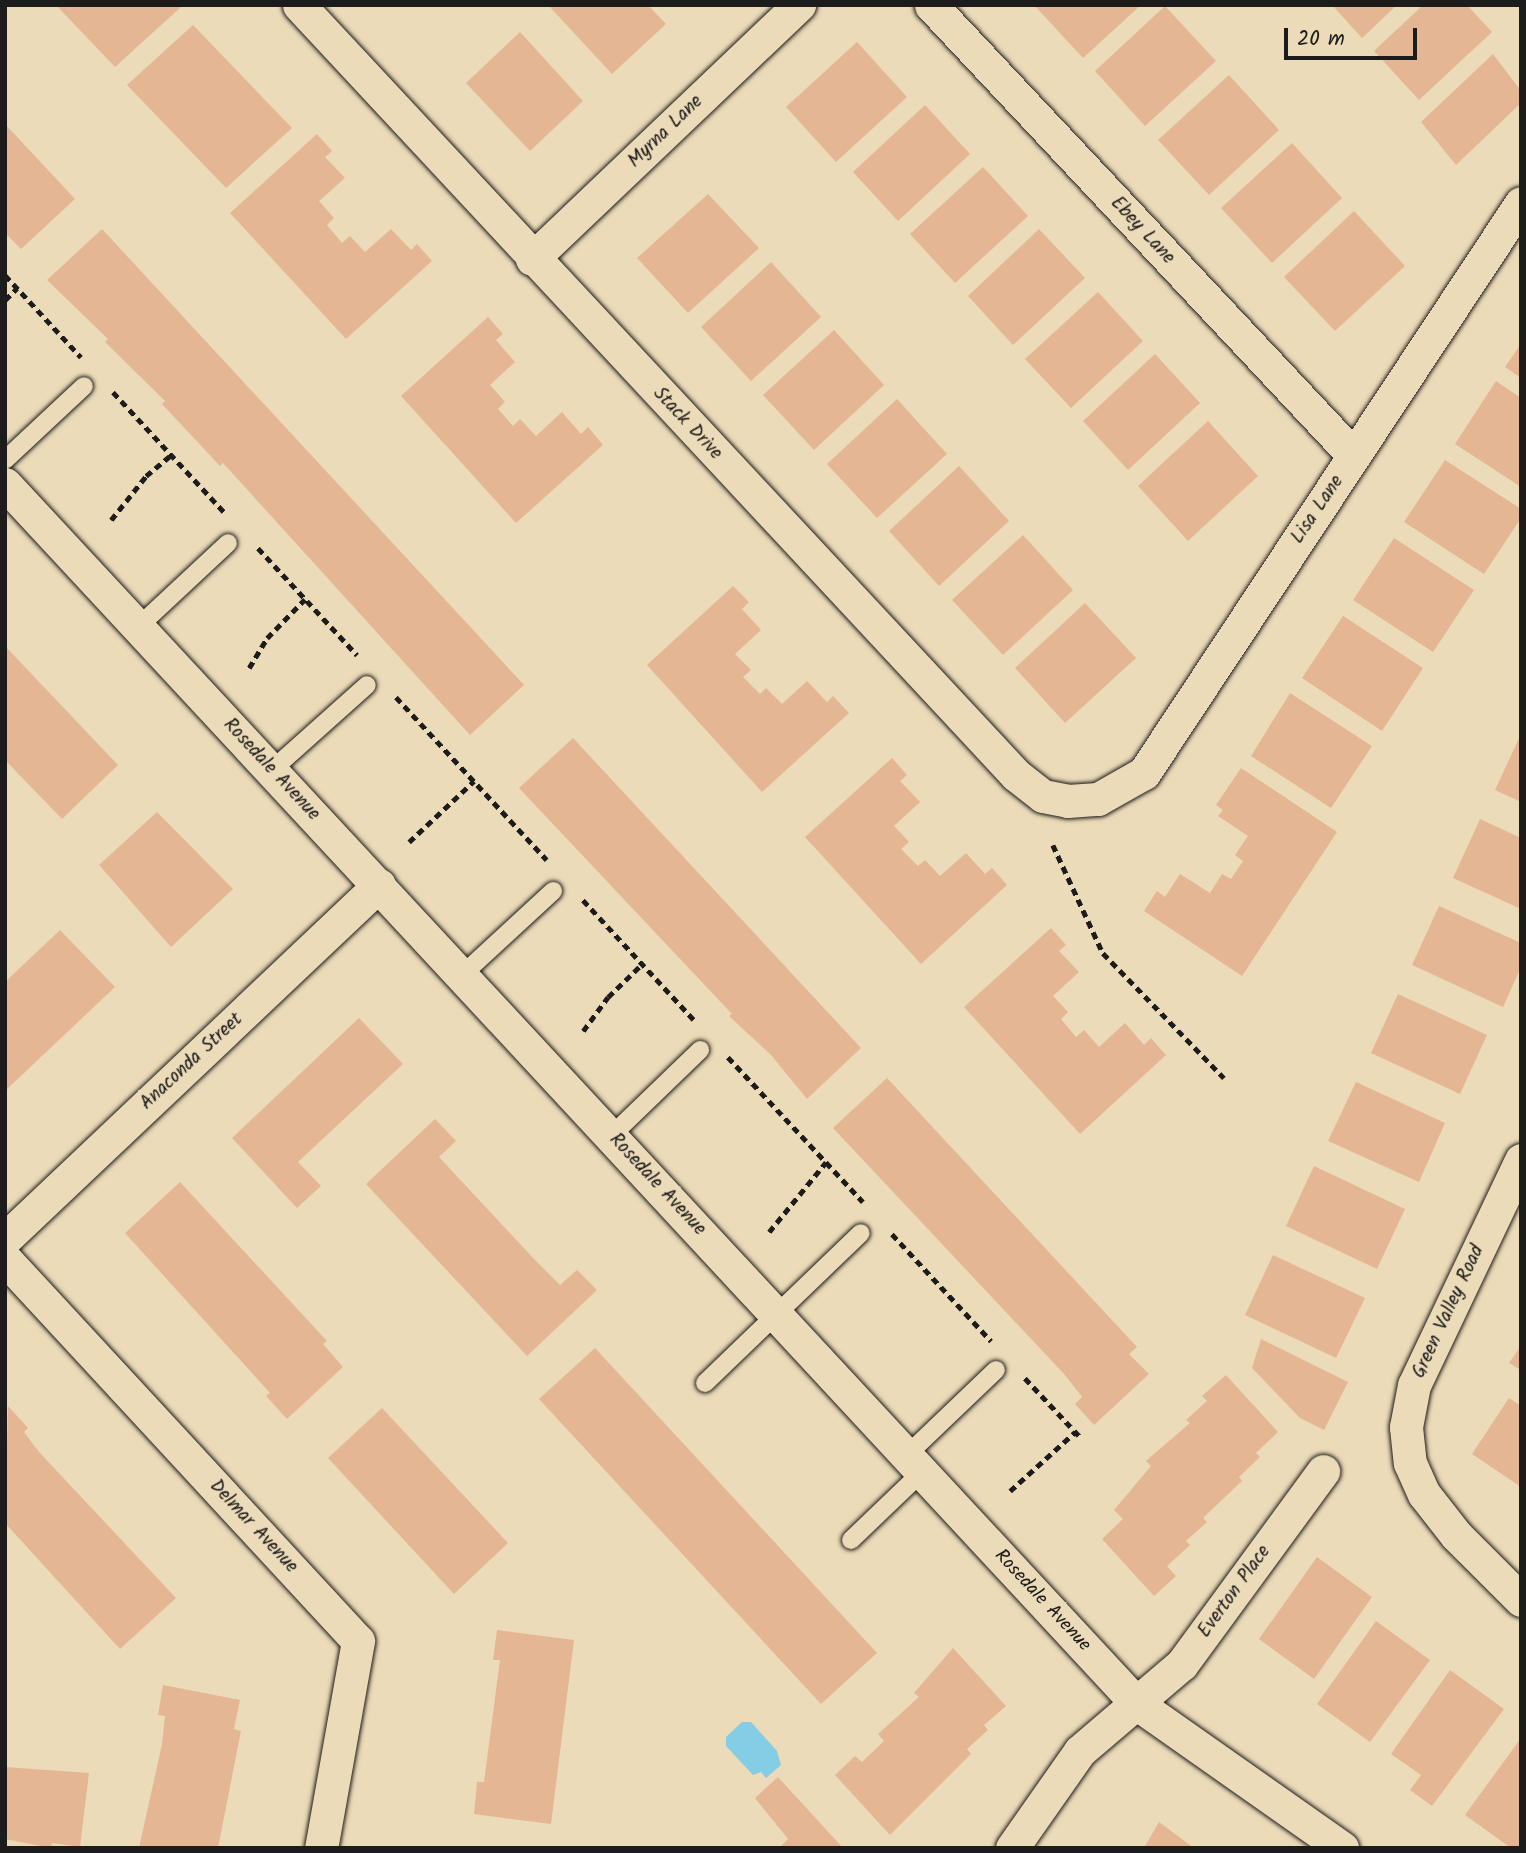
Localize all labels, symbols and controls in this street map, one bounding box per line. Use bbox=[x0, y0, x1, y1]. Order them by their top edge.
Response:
scale bar bbox=[1288, 14, 1421, 58]
text: 20 m bbox=[1297, 23, 1345, 56]
street label: Myrna Lane bbox=[624, 91, 708, 173]
street label: Ebey Lane bbox=[1105, 192, 1179, 270]
street label: Stack Drive bbox=[648, 383, 726, 465]
street label: Lisa Lane bbox=[1287, 472, 1349, 548]
street label: Rosedale Avenue bbox=[218, 714, 324, 826]
street label: Anaconda Street bbox=[136, 1009, 248, 1115]
street label: Rosedale Avenue bbox=[604, 1129, 710, 1241]
street label: Green Valley Road bbox=[1408, 1242, 1490, 1382]
street label: Delmar Avenue bbox=[204, 1476, 302, 1578]
street label: Everton Place bbox=[1194, 1541, 1276, 1643]
street label: Rosedale Avenue bbox=[989, 1545, 1095, 1657]

